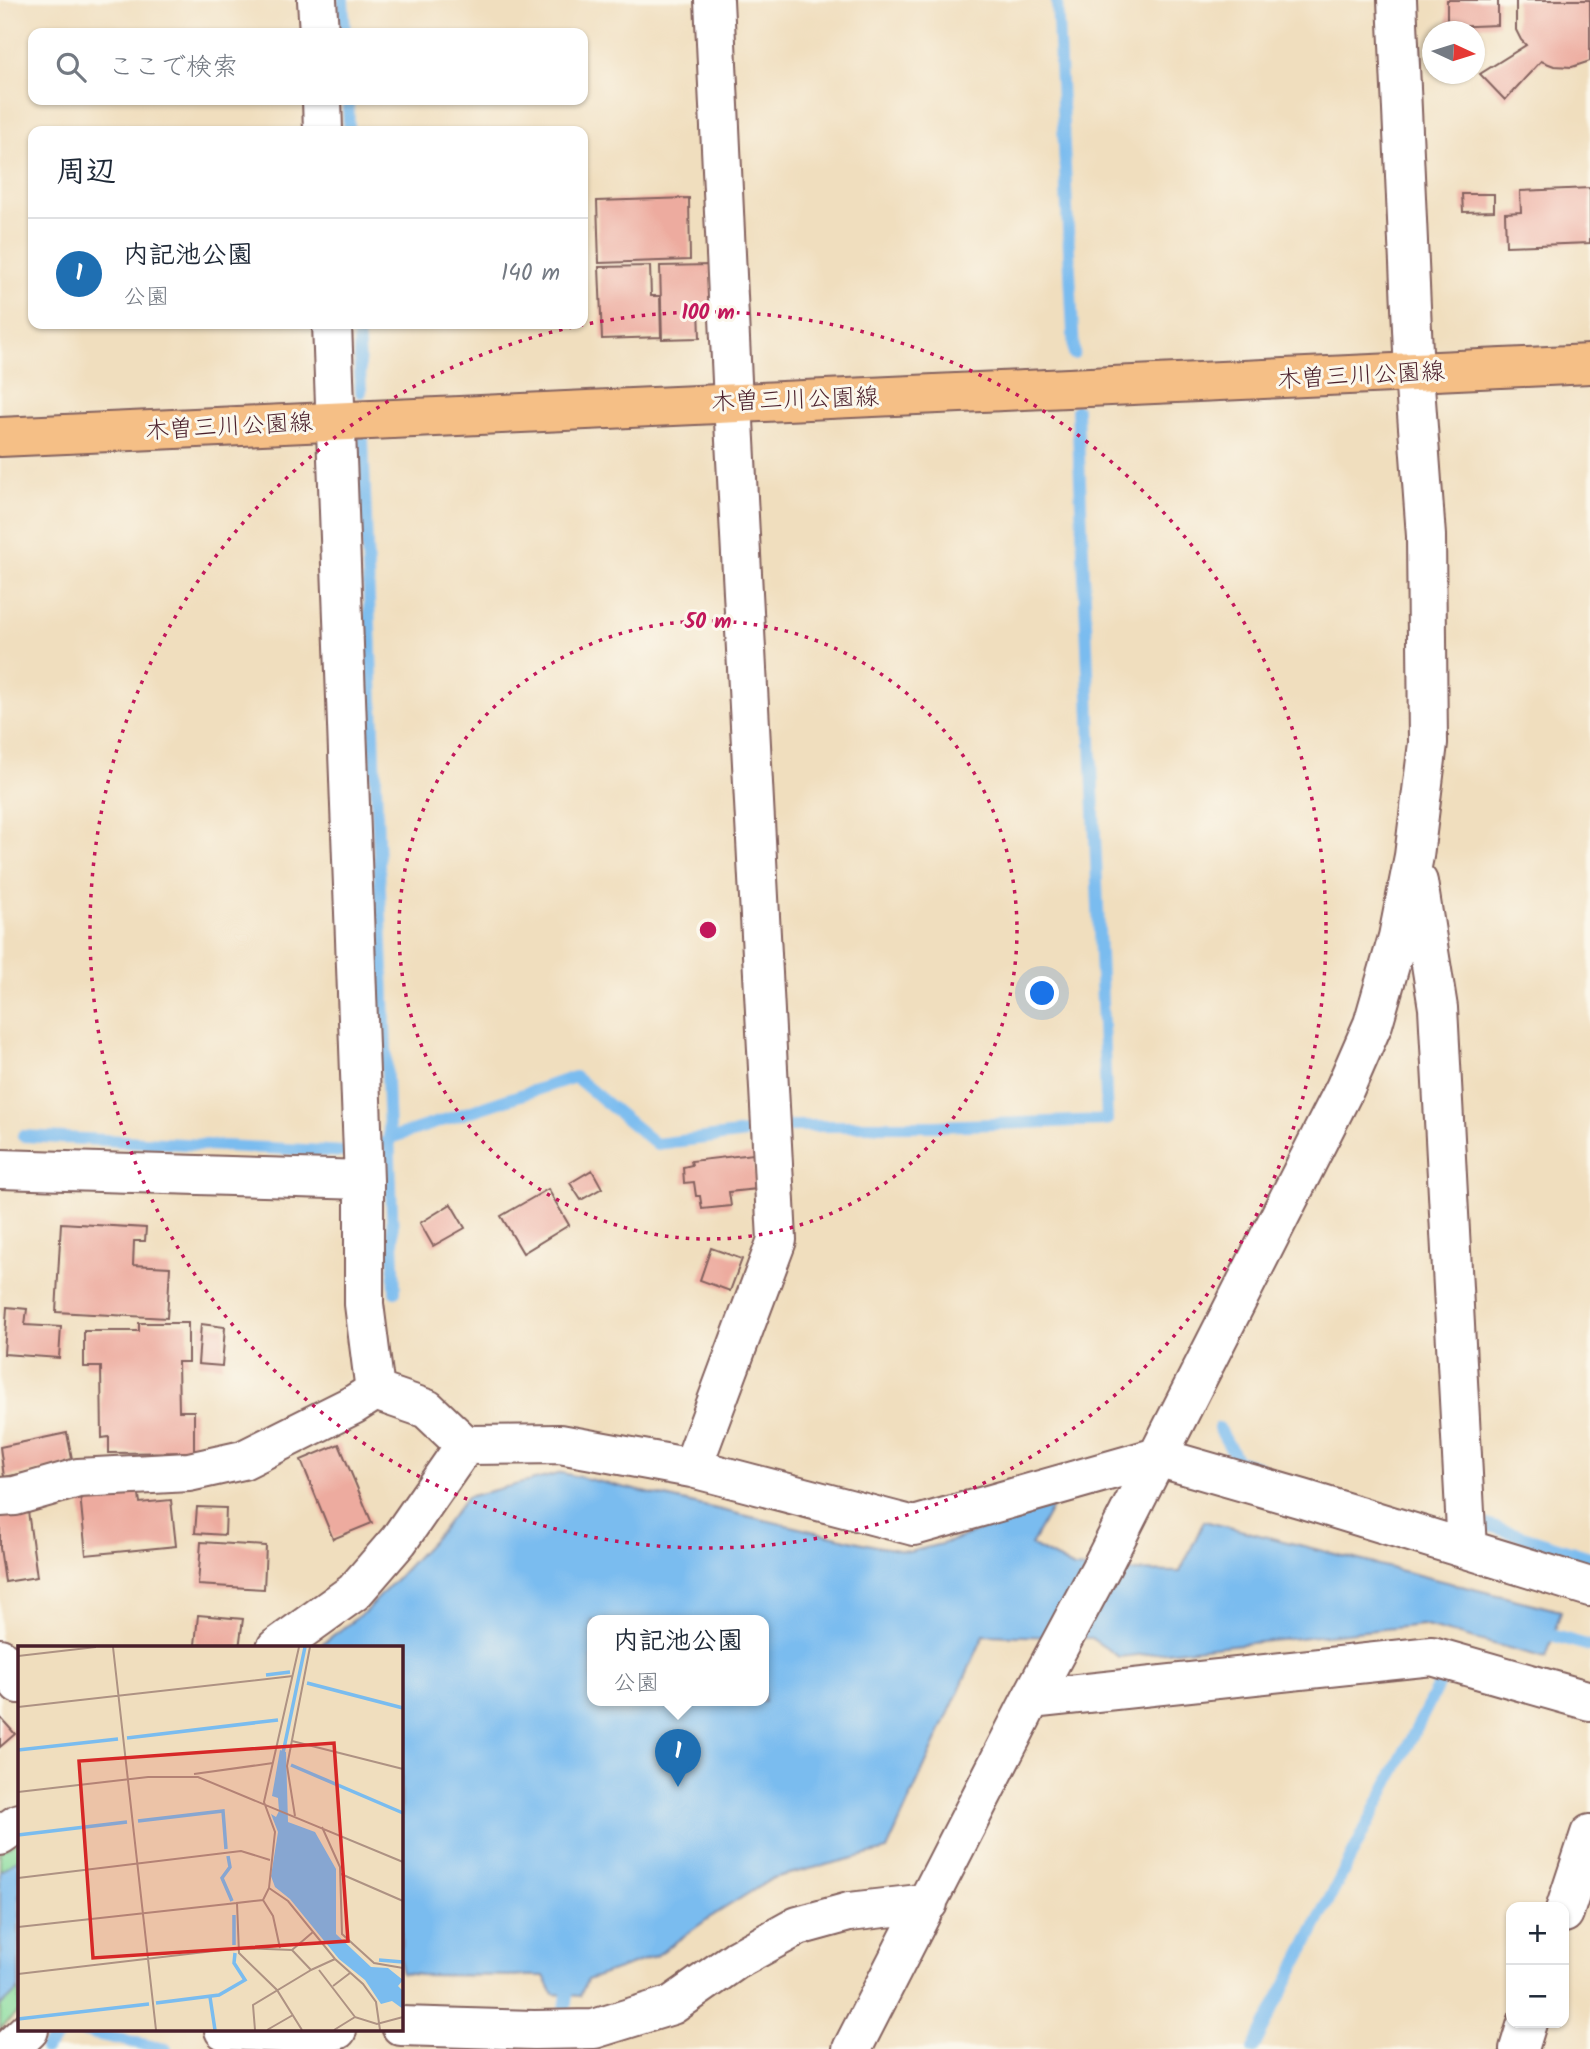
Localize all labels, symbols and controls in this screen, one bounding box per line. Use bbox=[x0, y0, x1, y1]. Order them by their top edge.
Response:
north arrow bbox=[1422, 21, 1485, 84]
search box bbox=[28, 28, 588, 105]
text: ここで検索 bbox=[108, 47, 238, 89]
icon: search bbox=[52, 48, 90, 86]
text: 周辺 bbox=[56, 149, 116, 197]
text: 内記池公園 bbox=[123, 235, 253, 277]
text: 1 bbox=[76, 256, 82, 292]
text: 140 m bbox=[501, 256, 560, 292]
text: 公園 bbox=[123, 280, 169, 316]
text: 100 m bbox=[681, 297, 735, 330]
street label: 木曽三川公園線 bbox=[1276, 353, 1446, 400]
street label: 木曽三川公園線 bbox=[710, 378, 880, 423]
street label: 木曽三川公園線 bbox=[144, 404, 314, 451]
text: 50 m bbox=[684, 606, 731, 639]
centre of rings bbox=[696, 918, 720, 942]
your location bbox=[1025, 976, 1059, 1010]
popup bbox=[587, 1615, 769, 1706]
text: 内記池公園 bbox=[613, 1621, 743, 1663]
inset map bbox=[18, 1646, 402, 2032]
text: 公園 bbox=[613, 1666, 659, 1702]
pin: 1 bbox=[655, 1729, 701, 1787]
map controls bbox=[1506, 1902, 1569, 2028]
button: + bbox=[1506, 1902, 1569, 1965]
button: − bbox=[1506, 1965, 1569, 2028]

